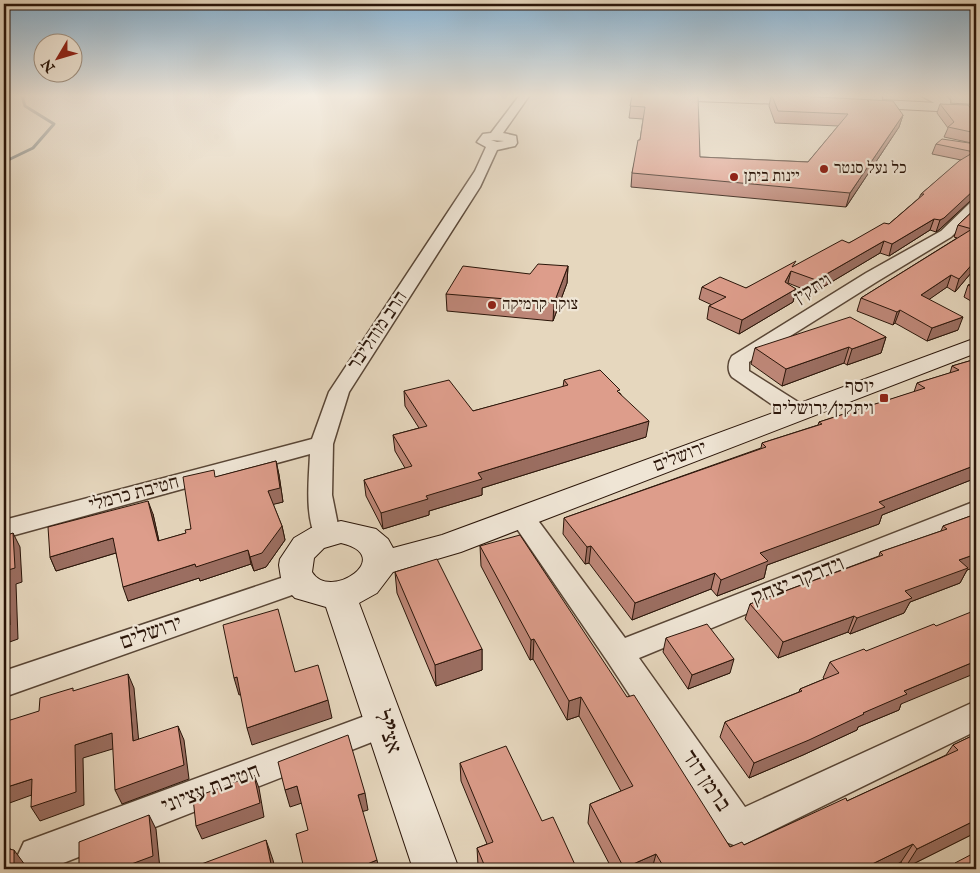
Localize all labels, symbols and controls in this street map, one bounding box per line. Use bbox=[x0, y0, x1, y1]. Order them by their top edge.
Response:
north arrow bbox=[32, 32, 82, 82]
text: N bbox=[38, 55, 60, 76]
place label: כל נעל סנטר bbox=[834, 159, 907, 179]
marker: כל נעל סנטר bbox=[818, 163, 830, 175]
place label: יינות ביתן bbox=[744, 167, 800, 187]
marker: יינות ביתן bbox=[728, 171, 740, 183]
street label: ויתקין bbox=[790, 268, 836, 310]
street label: הרב מוהליבר bbox=[343, 287, 413, 375]
place label: צוקר קרמיקה bbox=[502, 295, 578, 315]
marker: צוקר קרמיקה bbox=[486, 299, 498, 311]
place label: יוסף ויתקין/ירושלים bbox=[772, 375, 874, 421]
marker: יוסף ויתקין/ירושלים bbox=[878, 392, 890, 404]
street label: ירושלים bbox=[650, 436, 710, 478]
street label: חטיבת כרמלי bbox=[86, 470, 182, 518]
street label: וידרקר יצחק bbox=[747, 550, 849, 612]
street label: ירושלים bbox=[116, 609, 186, 657]
street label: אצ"ל bbox=[367, 707, 407, 757]
street label: ברמן דוד bbox=[675, 745, 737, 817]
street label: חטיבת עציוני bbox=[158, 757, 264, 821]

